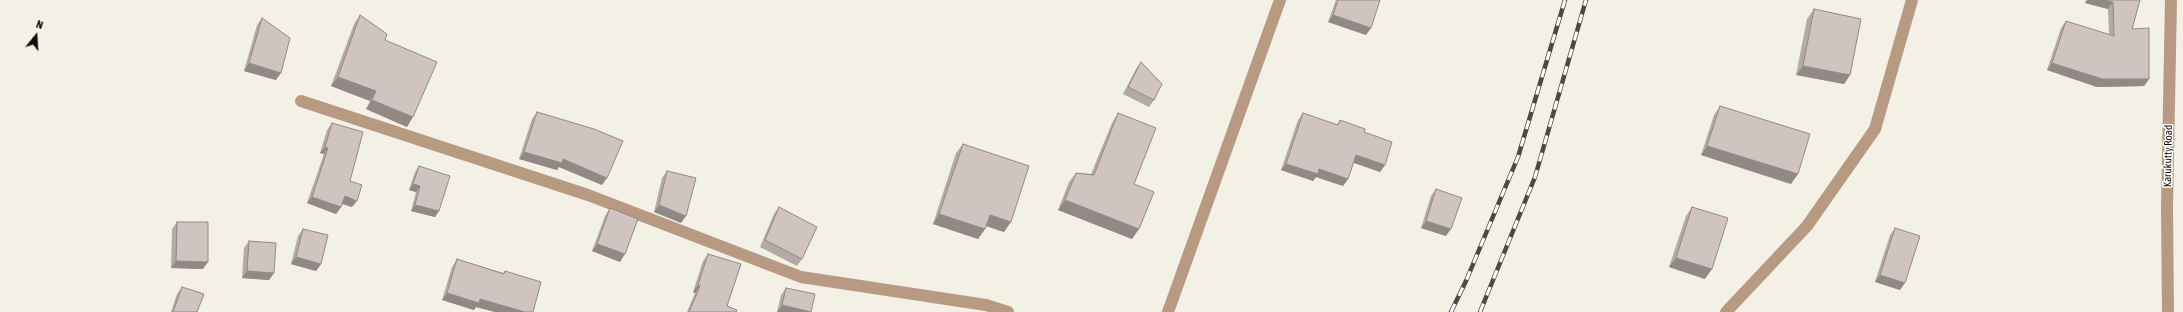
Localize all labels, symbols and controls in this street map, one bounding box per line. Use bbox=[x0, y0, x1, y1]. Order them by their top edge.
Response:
north arrow bbox=[16, 16, 56, 56]
text: N bbox=[35, 18, 45, 31]
street label: Karukutty Road bbox=[2161, 125, 2175, 187]

